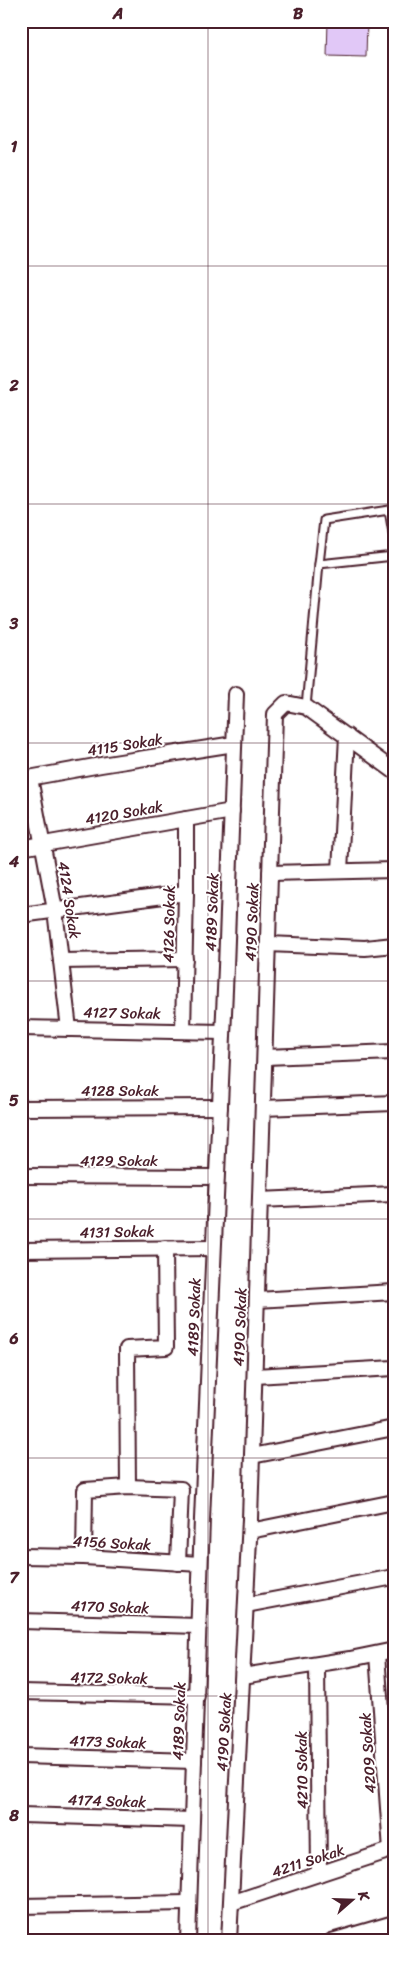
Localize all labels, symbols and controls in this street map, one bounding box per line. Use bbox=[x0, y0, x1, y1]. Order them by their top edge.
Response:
text: A bbox=[112, 0, 123, 28]
text: B bbox=[293, 0, 304, 28]
text: 1 bbox=[11, 132, 18, 161]
text: 2 bbox=[8, 371, 19, 400]
text: 3 bbox=[9, 609, 19, 638]
street label: 4115 Sokak bbox=[86, 726, 165, 764]
street label: 4120 Sokak bbox=[83, 793, 165, 833]
text: 4 bbox=[8, 847, 19, 876]
street label: 4124 Sokak bbox=[50, 859, 88, 941]
street label: 4189 Sokak bbox=[198, 872, 226, 952]
street label: 4190 Sokak bbox=[238, 882, 266, 962]
street label: 4126 Sokak bbox=[155, 885, 183, 963]
street label: 4127 Sokak bbox=[83, 999, 161, 1027]
street label: 4128 Sokak bbox=[81, 1078, 159, 1104]
text: 5 bbox=[9, 1086, 19, 1115]
street label: 4129 Sokak bbox=[80, 1148, 158, 1174]
street label: 4131 Sokak bbox=[79, 1218, 155, 1246]
street label: 4189 Sokak bbox=[180, 1277, 208, 1357]
street label: 4190 Sokak bbox=[226, 1287, 254, 1367]
text: 6 bbox=[8, 1324, 19, 1353]
street label: 4156 Sokak bbox=[72, 1528, 152, 1558]
text: 7 bbox=[9, 1563, 20, 1592]
street label: 4170 Sokak bbox=[70, 1593, 150, 1621]
street label: 4172 Sokak bbox=[70, 1664, 148, 1692]
street label: 4189 Sokak bbox=[165, 1681, 193, 1761]
street label: 4190 Sokak bbox=[209, 1692, 239, 1772]
street label: 4209 Sokak bbox=[352, 1712, 384, 1794]
street label: 4173 Sokak bbox=[69, 1728, 147, 1756]
street label: 4210 Sokak bbox=[288, 1731, 316, 1809]
street label: 4174 Sokak bbox=[67, 1787, 147, 1815]
text: 8 bbox=[8, 1801, 19, 1830]
street label: 4211 Sokak bbox=[268, 1837, 348, 1885]
north arrow bbox=[328, 1874, 378, 1924]
text: K bbox=[350, 1887, 377, 1905]

